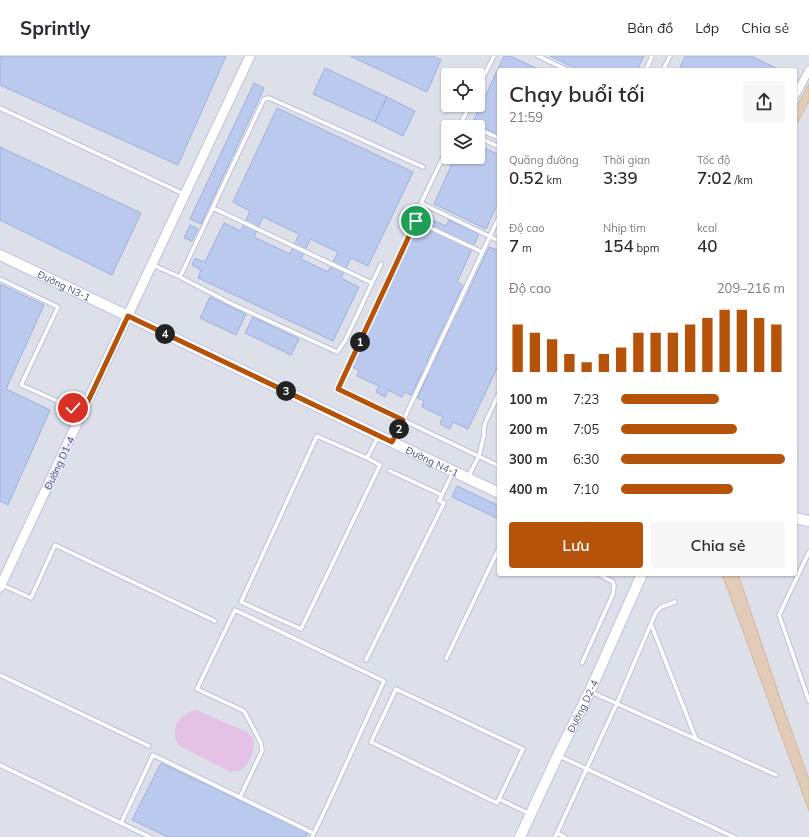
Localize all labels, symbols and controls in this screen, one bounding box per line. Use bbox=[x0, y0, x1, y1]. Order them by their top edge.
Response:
text: Sprintly bbox=[20, 16, 90, 40]
text: Bản đồ bbox=[627, 19, 673, 37]
text: Lớp bbox=[695, 19, 719, 37]
text: Chia sẻ bbox=[741, 19, 789, 37]
map controls bbox=[441, 68, 485, 164]
button: locate bbox=[441, 68, 485, 112]
text: Chạy buổi tối bbox=[509, 80, 645, 108]
button: share bbox=[743, 81, 785, 123]
text: 21:59 bbox=[509, 109, 543, 125]
button: layers bbox=[441, 120, 485, 164]
text: Quãng đường bbox=[509, 153, 579, 167]
text: Thời gian bbox=[603, 153, 650, 167]
text: Tốc độ bbox=[697, 153, 730, 167]
text: 0.52 bbox=[509, 167, 544, 188]
text: 3:39 bbox=[603, 167, 638, 188]
text: 7:02 bbox=[697, 167, 732, 188]
text: km bbox=[544, 173, 562, 187]
text: /km bbox=[732, 173, 753, 187]
pin bbox=[399, 204, 433, 238]
icon: arrive bbox=[405, 210, 427, 232]
text: Độ cao bbox=[509, 221, 545, 235]
text: Nhịp tim bbox=[603, 221, 646, 235]
text: kcal bbox=[697, 221, 717, 235]
text: 7 bbox=[509, 235, 519, 256]
text: 154 bbox=[603, 235, 634, 256]
text: 40 bbox=[697, 235, 717, 256]
text: m bbox=[519, 241, 532, 255]
text: bpm bbox=[634, 241, 659, 255]
street label: Đường N3-1 bbox=[35, 268, 93, 304]
text: Độ cao bbox=[509, 280, 551, 296]
text: 209–216 m bbox=[717, 280, 785, 296]
pin: 4 bbox=[155, 324, 175, 344]
text: 4 bbox=[162, 327, 168, 341]
pin: 1 bbox=[350, 332, 370, 352]
text: 1 bbox=[357, 335, 363, 349]
pin: 3 bbox=[276, 381, 296, 401]
text: 3 bbox=[283, 384, 289, 398]
pin bbox=[56, 391, 90, 425]
text: 100 m bbox=[509, 391, 548, 407]
text: 7:23 bbox=[573, 391, 599, 407]
icon: check bbox=[62, 397, 84, 419]
pin: 2 bbox=[389, 419, 409, 439]
text: 200 m bbox=[509, 421, 548, 437]
text: 7:05 bbox=[573, 421, 599, 437]
text: 2 bbox=[396, 422, 402, 436]
street label: Đường D1-4 bbox=[41, 435, 77, 492]
street label: Đường N4-1 bbox=[403, 443, 461, 480]
text: 300 m bbox=[509, 451, 548, 467]
text: 6:30 bbox=[573, 451, 599, 467]
text: 400 m bbox=[509, 481, 548, 497]
text: 7:10 bbox=[573, 481, 599, 497]
button: Lưu bbox=[509, 522, 643, 568]
button: Chia sẻ bbox=[651, 522, 785, 568]
street label: Đường D2-4 bbox=[564, 678, 601, 735]

